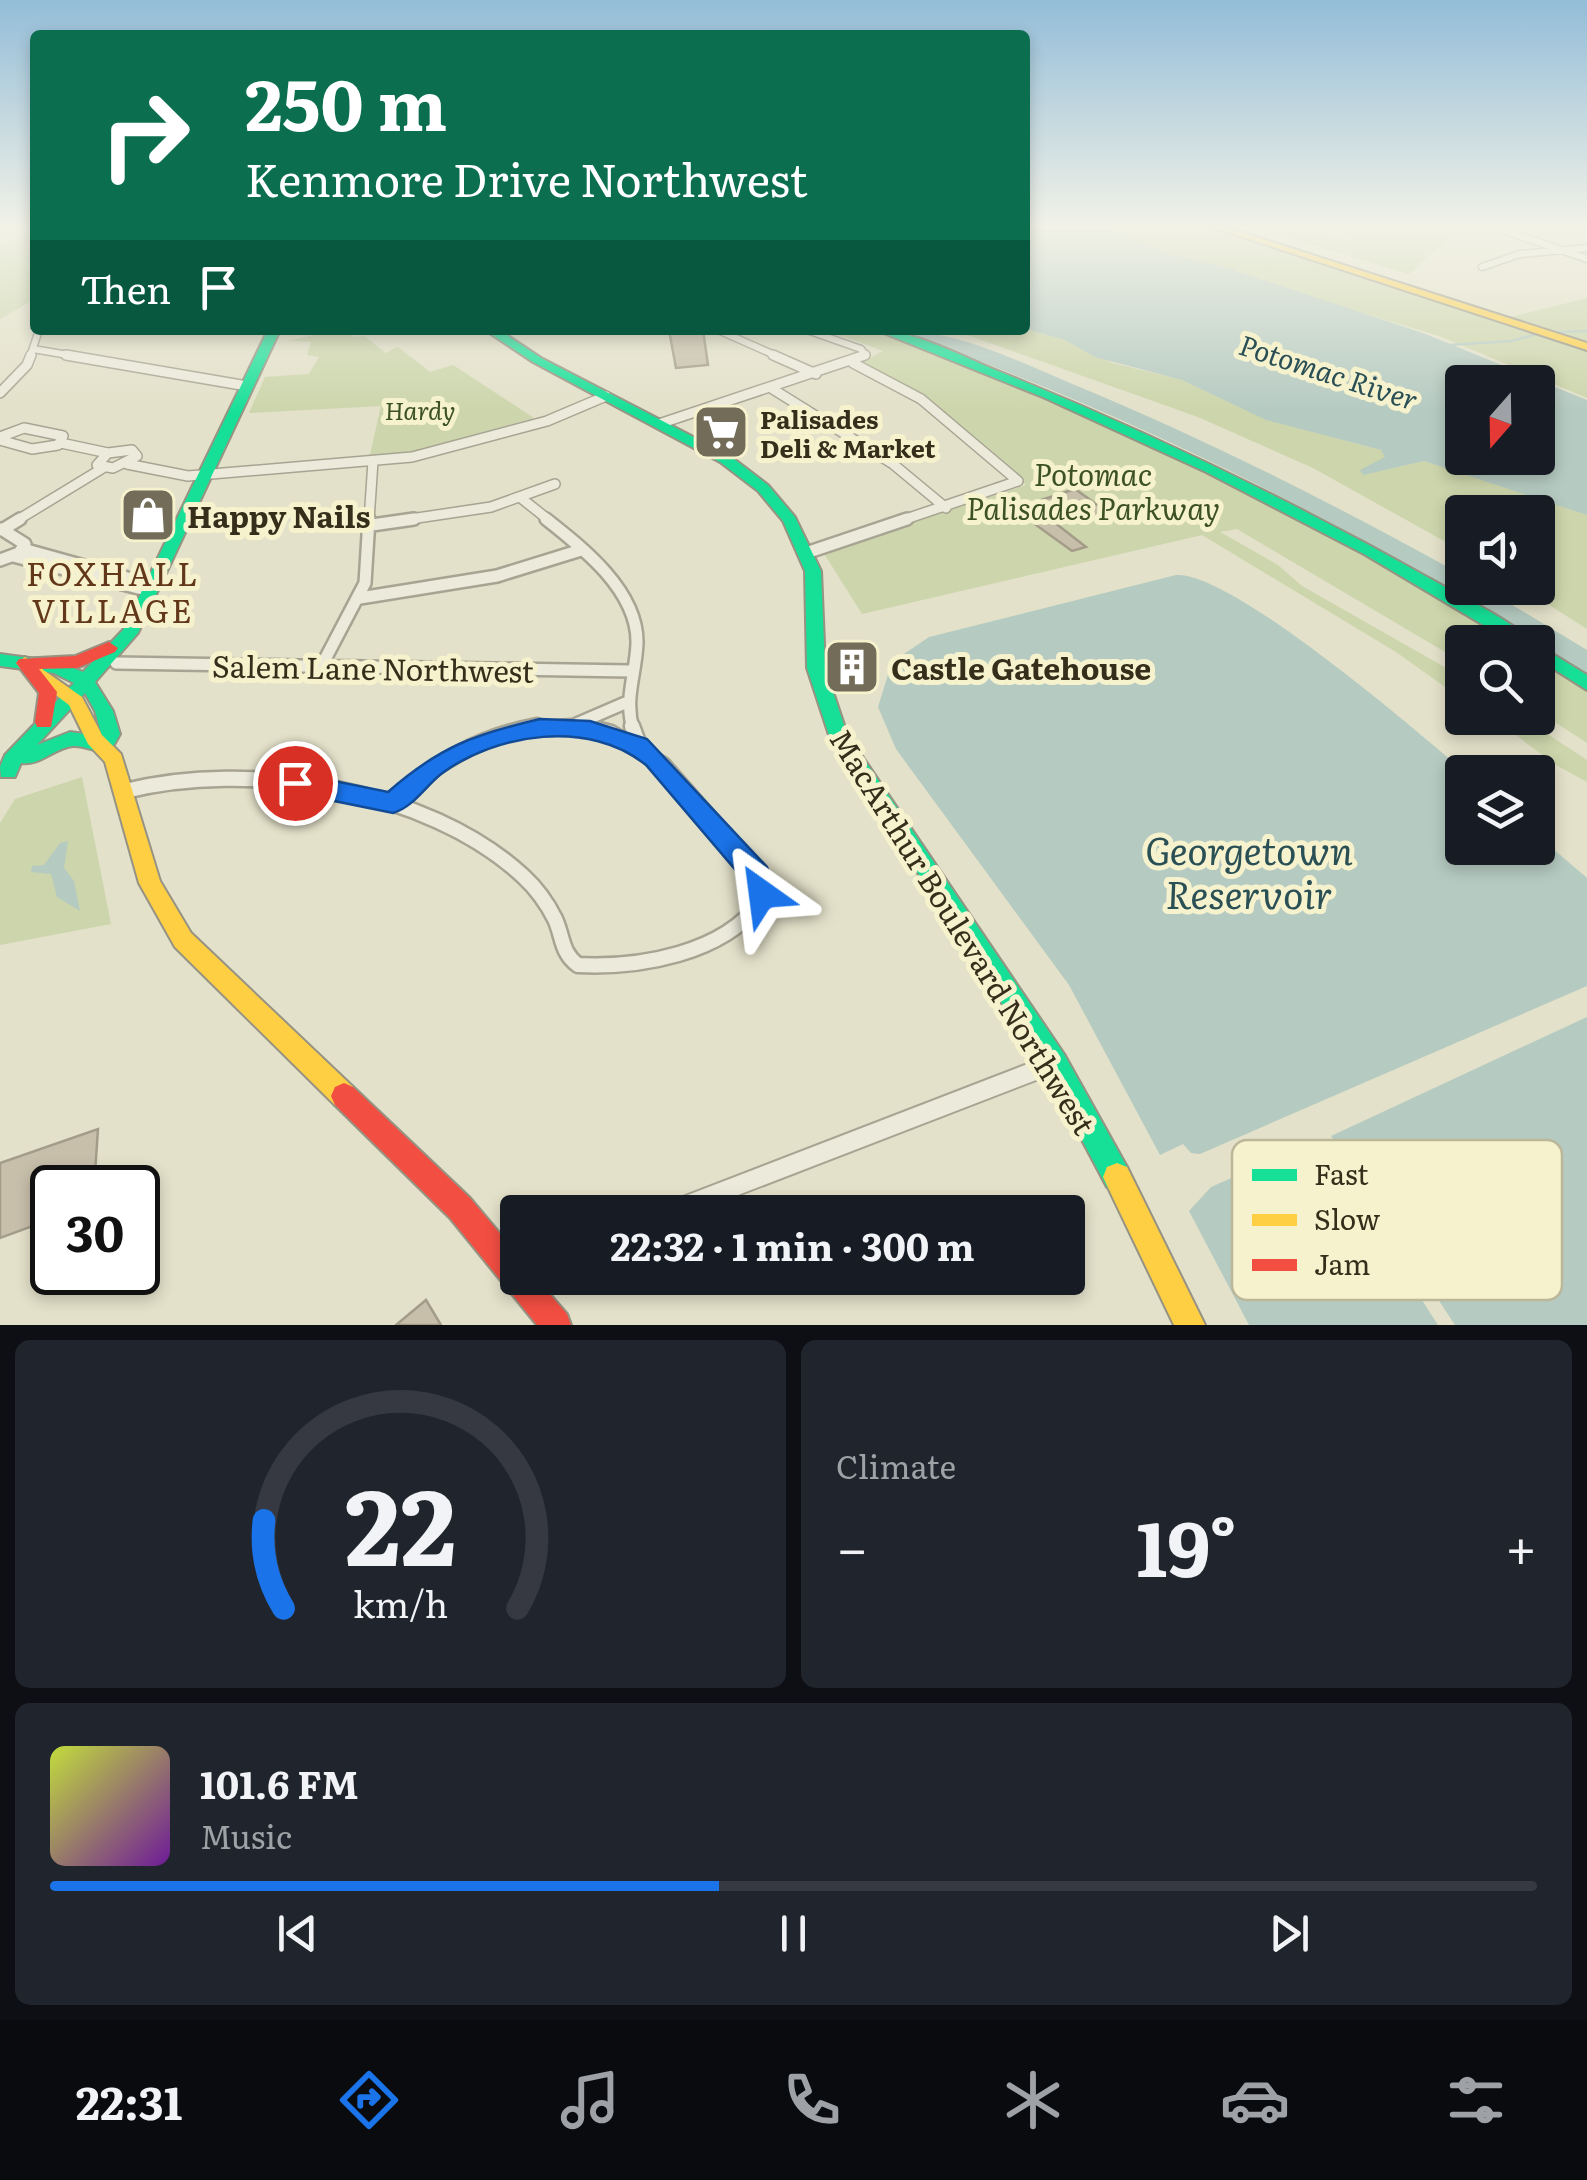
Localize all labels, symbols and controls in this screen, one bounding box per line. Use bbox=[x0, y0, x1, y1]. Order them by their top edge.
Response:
text: 250 m bbox=[245, 49, 447, 153]
icon: right bbox=[80, 70, 210, 200]
text: Kenmore Drive Northwest bbox=[245, 144, 808, 211]
text: Then bbox=[80, 259, 171, 316]
icon: arrive bbox=[191, 260, 246, 315]
water label: Potomac River bbox=[1234, 322, 1424, 420]
north arrow bbox=[1445, 365, 1555, 475]
map controls bbox=[1445, 365, 1555, 865]
park label: Hardy bbox=[384, 391, 456, 428]
place label: Palisades Deli & Market bbox=[760, 400, 935, 466]
supermarket icon: Palisades Deli & Market bbox=[691, 402, 751, 462]
park label: Potomac Palisades Parkway bbox=[966, 451, 1220, 529]
shop icon: Happy Nails bbox=[118, 485, 178, 545]
place label: Happy Nails bbox=[187, 493, 371, 537]
button: sound bbox=[1445, 495, 1555, 605]
district label: FOXHALL VILLAGE bbox=[26, 548, 200, 633]
button: search bbox=[1445, 625, 1555, 735]
building icon: Castle Gatehouse bbox=[822, 637, 882, 697]
street label: Salem Lane Northwest bbox=[212, 642, 534, 692]
place label: Castle Gatehouse bbox=[891, 645, 1151, 689]
street label: MacArthur Boulevard Northwest bbox=[821, 720, 1107, 1142]
pin bbox=[253, 741, 338, 826]
button: layers bbox=[1445, 755, 1555, 865]
icon: arrive bbox=[268, 756, 323, 811]
water label: Georgetown Reservoir bbox=[1145, 820, 1353, 921]
position arrow bbox=[710, 842, 814, 946]
legend bbox=[1232, 1140, 1562, 1300]
text: Fast bbox=[1314, 1152, 1369, 1194]
speed limit sign: 30 bbox=[30, 1165, 160, 1295]
text: Slow bbox=[1314, 1197, 1380, 1239]
text: 22:32 · 1 min · 300 m bbox=[610, 1216, 975, 1273]
text: Jam bbox=[1314, 1242, 1370, 1284]
text: Climate bbox=[836, 1441, 956, 1489]
text: 22 bbox=[345, 1444, 456, 1598]
text: 19° bbox=[1136, 1489, 1237, 1600]
text: − bbox=[836, 1504, 868, 1586]
text: + bbox=[1505, 1504, 1537, 1586]
text: km/h bbox=[353, 1576, 448, 1629]
text: 101.6 FM bbox=[200, 1754, 359, 1811]
text: Music bbox=[200, 1811, 292, 1859]
icon: previous bbox=[270, 1906, 325, 1961]
icon: pause bbox=[766, 1906, 821, 1961]
icon: next bbox=[1262, 1906, 1317, 1961]
icon: directions bbox=[334, 2065, 404, 2135]
icon: music bbox=[555, 2065, 625, 2135]
icon: phone bbox=[777, 2065, 847, 2135]
icon: climate bbox=[998, 2065, 1068, 2135]
icon: car bbox=[1220, 2065, 1290, 2135]
icon: filters bbox=[1441, 2065, 1511, 2135]
text: 22:31 bbox=[76, 2067, 182, 2134]

